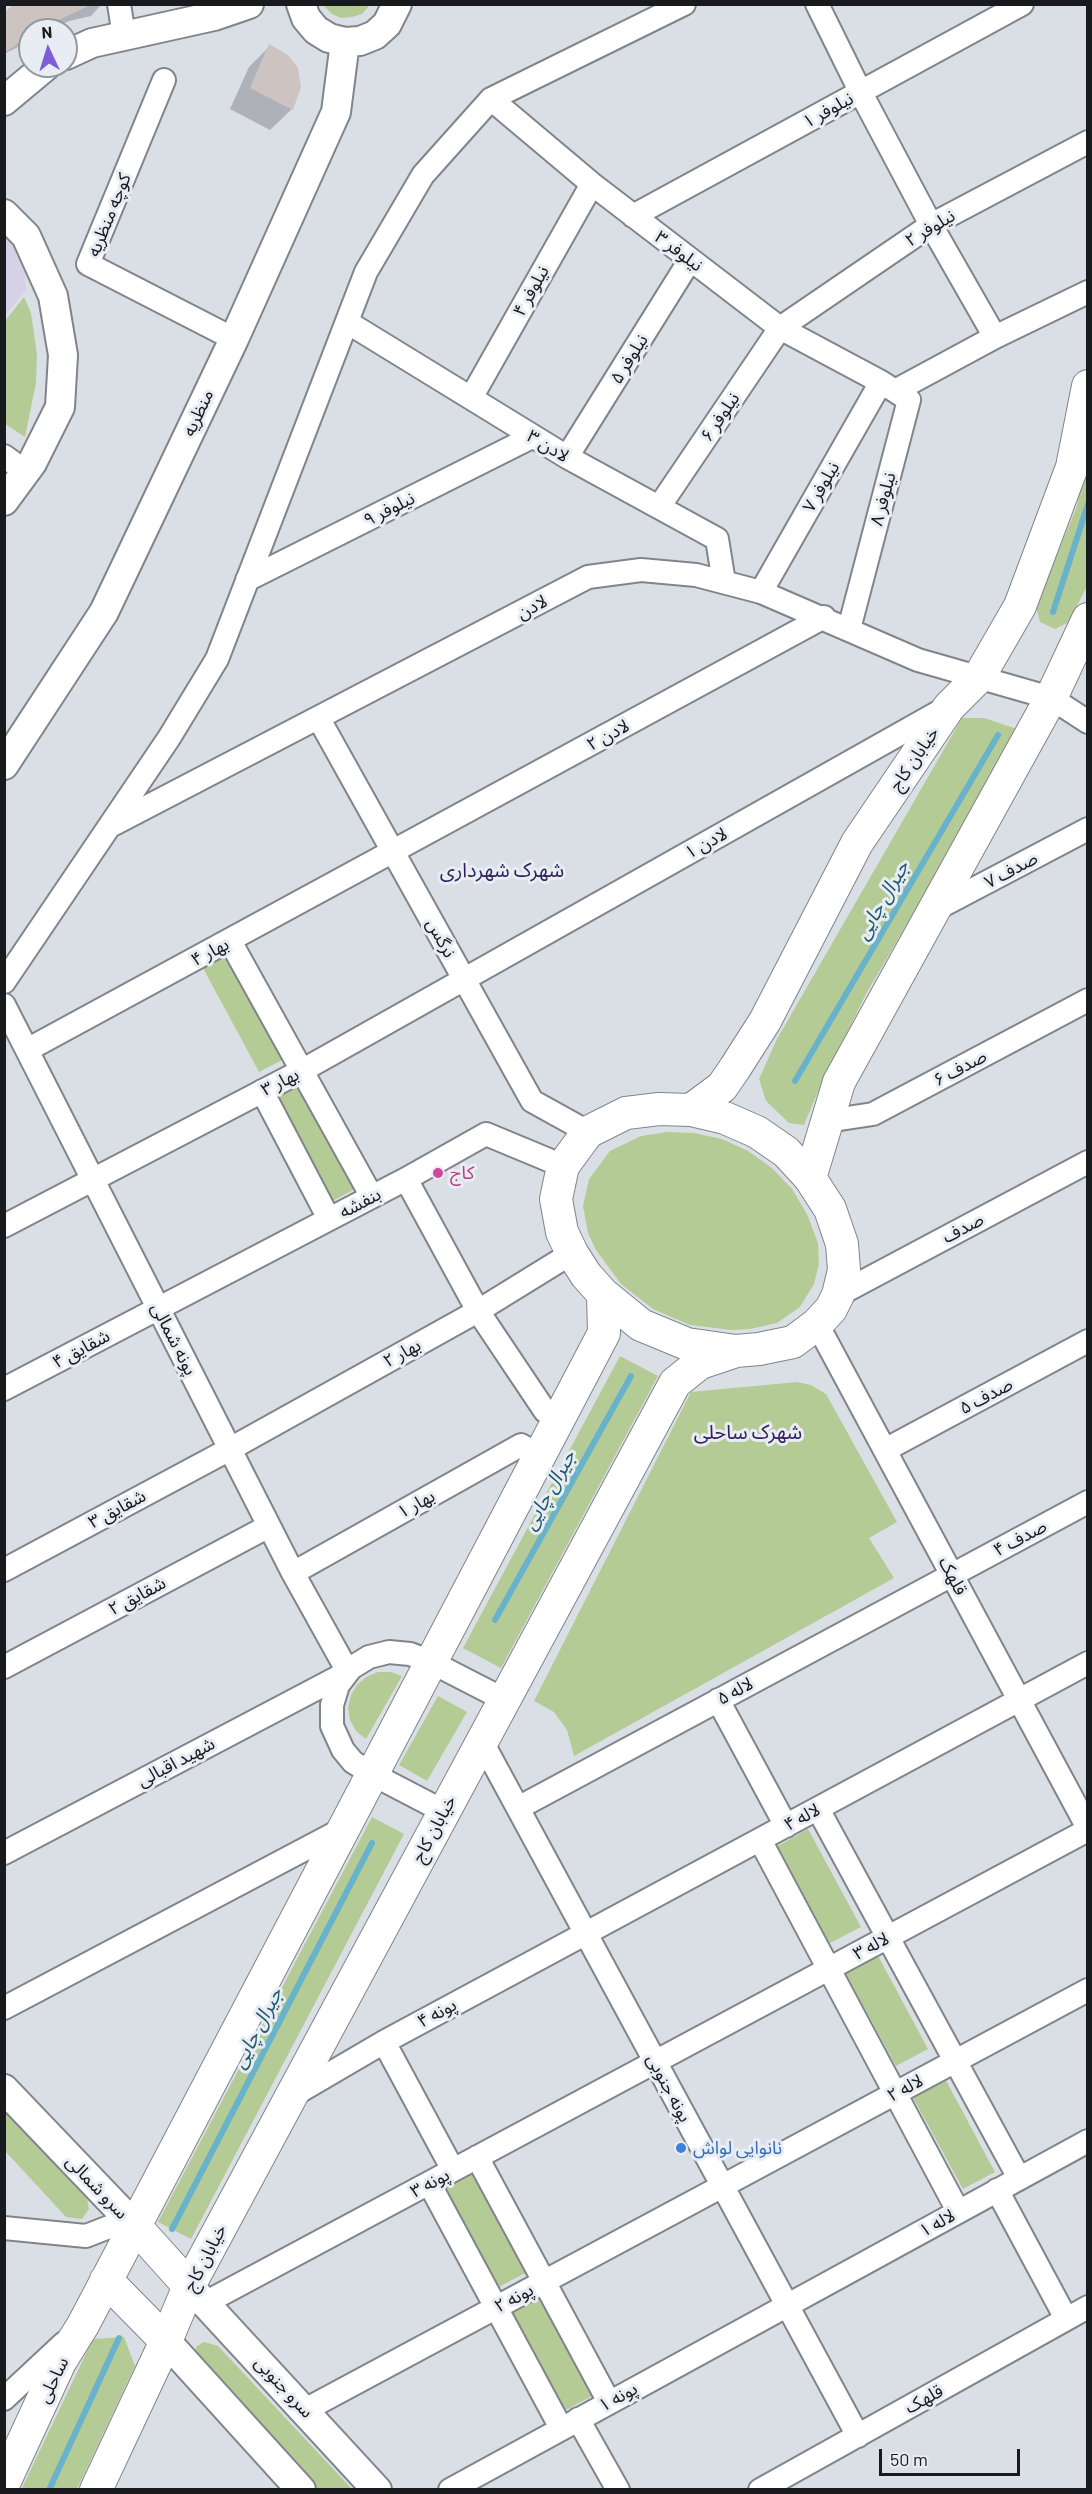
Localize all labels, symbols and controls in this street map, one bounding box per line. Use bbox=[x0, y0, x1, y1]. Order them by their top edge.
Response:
north arrow bbox=[18, 18, 78, 78]
text: N bbox=[41, 22, 53, 41]
street label: نیلوفر ۱ bbox=[799, 87, 857, 133]
street label: کوچه منظریه bbox=[83, 170, 135, 260]
street label: نیلوفر ۲ bbox=[901, 205, 959, 251]
street label: نیلوفر ۳ bbox=[651, 226, 707, 276]
street label: نیلوفر ۴ bbox=[508, 262, 554, 320]
street label: نیلوفر ۵ bbox=[605, 330, 653, 388]
street label: منظریه bbox=[178, 386, 218, 440]
street label: نیلوفر ۶ bbox=[696, 388, 744, 446]
street label: لادن ۳ bbox=[523, 425, 573, 467]
street label: نیلوفر ۷ bbox=[798, 458, 844, 516]
street label: نیلوفر ۸ bbox=[866, 470, 900, 528]
street label: نیلوفر ۹ bbox=[360, 487, 418, 531]
street label: لادن bbox=[513, 590, 551, 624]
street label: لادن ۲ bbox=[583, 715, 633, 755]
street label: خیابان کاج bbox=[885, 723, 943, 795]
street label: لادن ۱ bbox=[681, 823, 731, 863]
street label: صدف ۷ bbox=[981, 847, 1041, 893]
water label: جیرال چایی bbox=[850, 856, 914, 944]
district label: شهرک شهرداری bbox=[440, 858, 564, 882]
street label: نرگس bbox=[421, 915, 461, 961]
street label: بهار ۴ bbox=[187, 933, 233, 971]
street label: صدف ۶ bbox=[930, 1045, 990, 1091]
street label: بهار ۳ bbox=[257, 1063, 303, 1101]
place label: کاج bbox=[450, 1162, 474, 1184]
marker: کاج bbox=[431, 1166, 445, 1180]
street label: بنفشه bbox=[336, 1183, 384, 1223]
street label: صدف bbox=[939, 1208, 987, 1248]
street label: پونه شمالی bbox=[147, 1299, 201, 1379]
street label: شقایق ۴ bbox=[49, 1325, 113, 1373]
street label: بهار ۲ bbox=[379, 1334, 425, 1372]
street label: صدف ۵ bbox=[956, 1373, 1016, 1419]
district label: شهرک ساحلی bbox=[694, 1420, 802, 1444]
water label: جیرال چایی bbox=[517, 1446, 581, 1534]
street label: شقایق ۳ bbox=[85, 1485, 149, 1533]
street label: بهار ۱ bbox=[393, 1485, 439, 1523]
street label: صدف ۴ bbox=[990, 1515, 1050, 1561]
street label: قلهک bbox=[934, 1553, 972, 1599]
street label: شقایق ۲ bbox=[105, 1572, 169, 1620]
street label: لاله ۵ bbox=[713, 1673, 757, 1709]
street label: شهید اقبالی bbox=[133, 1733, 219, 1791]
street label: خیابان کاج bbox=[407, 1792, 461, 1866]
street label: لاله ۴ bbox=[780, 1799, 824, 1835]
street label: لاله ۳ bbox=[849, 1928, 893, 1964]
water label: جیرال چایی bbox=[226, 1984, 288, 2072]
street label: پونه ۴ bbox=[414, 1994, 460, 2032]
street label: پونه جنوبی bbox=[642, 2050, 696, 2126]
street label: لاله ۲ bbox=[883, 2070, 927, 2106]
place label: نانوایی لواش bbox=[693, 2137, 782, 2159]
marker: نانوایی لواش bbox=[674, 2141, 688, 2155]
street label: سرو شمالی bbox=[61, 2151, 133, 2223]
street label: پونه ۳ bbox=[407, 2164, 453, 2202]
street label: لاله ۱ bbox=[915, 2204, 959, 2242]
street label: خیابان کاج bbox=[179, 2221, 231, 2295]
street label: پونه ۲ bbox=[491, 2279, 537, 2317]
street label: سرو جنوبی bbox=[250, 2352, 318, 2422]
street label: ساحلی bbox=[33, 2353, 73, 2407]
street label: پونه ۱ bbox=[595, 2378, 641, 2416]
street label: قلهک bbox=[901, 2380, 947, 2418]
scale bar bbox=[882, 2437, 1023, 2475]
text: 50 m bbox=[890, 2448, 928, 2470]

